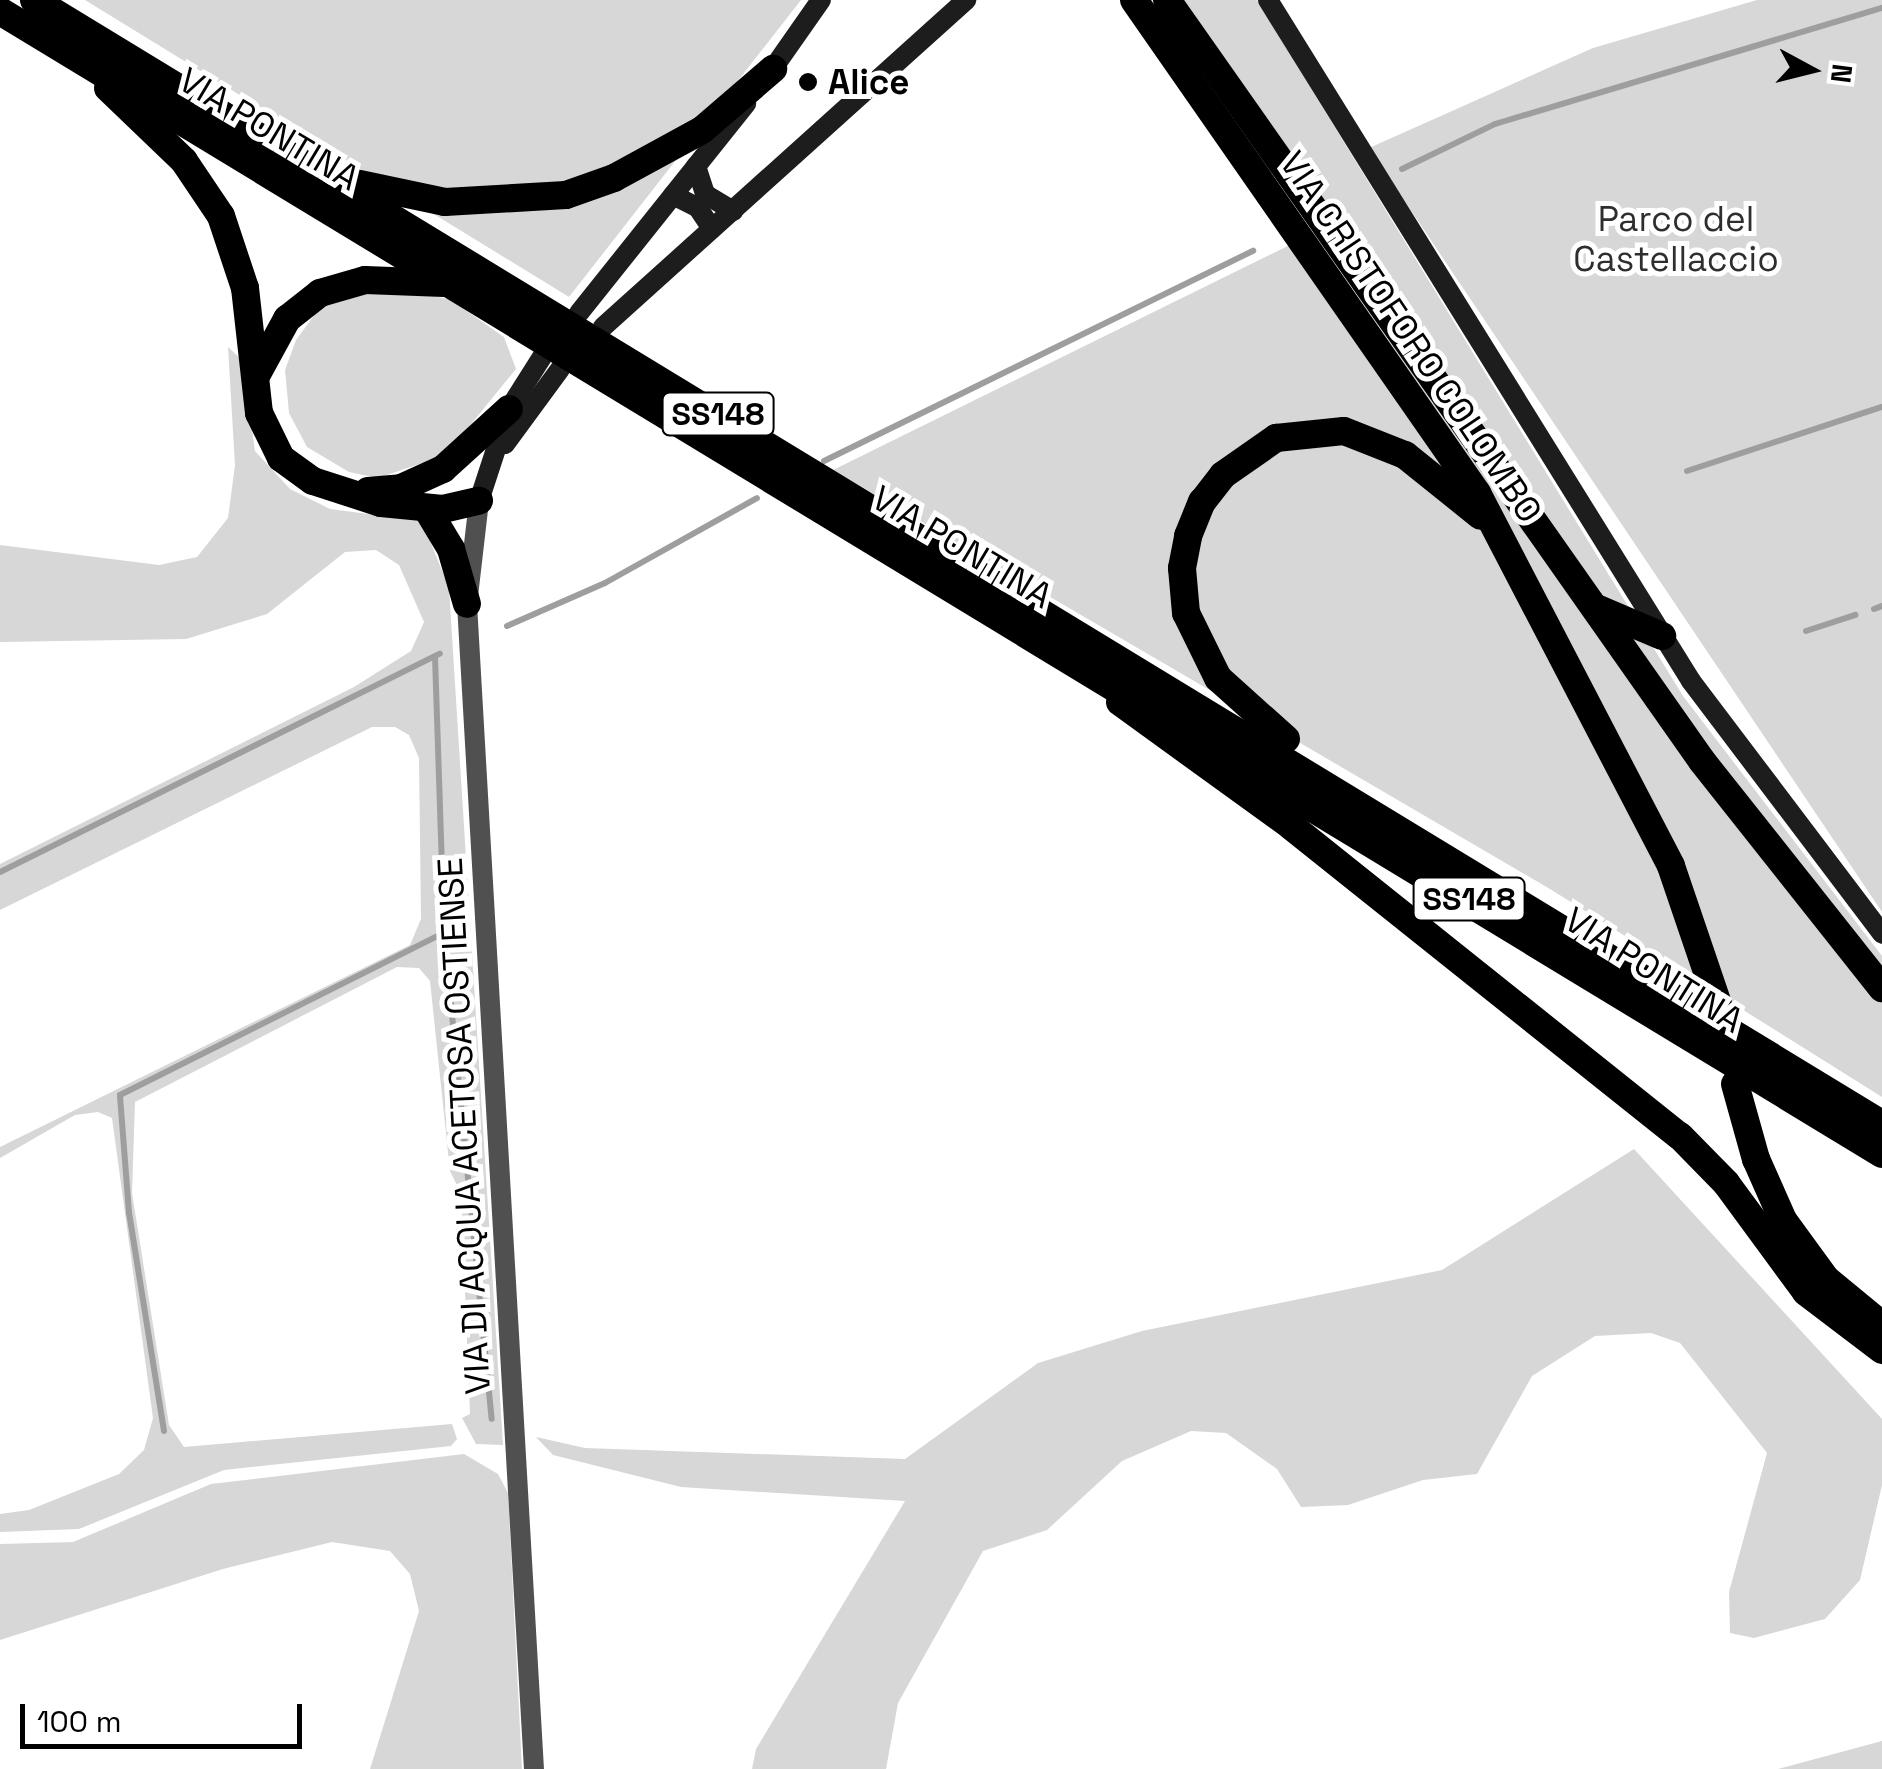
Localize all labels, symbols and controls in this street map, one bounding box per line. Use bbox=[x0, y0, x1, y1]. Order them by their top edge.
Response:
north arrow bbox=[1762, 20, 1862, 120]
street label: VIA PONTINA bbox=[171, 59, 367, 199]
place label: Alice bbox=[828, 61, 910, 103]
text: N bbox=[1823, 62, 1861, 85]
marker: Alice bbox=[797, 71, 819, 93]
street label: VIA CRISTOFORO COLOMBO bbox=[1271, 143, 1551, 531]
park label: Parco del Castellaccio bbox=[1573, 198, 1779, 280]
road number: SS148 bbox=[660, 387, 776, 441]
street label: VIA PONTINA bbox=[864, 477, 1060, 617]
street label: VIA DI ACQUA ACETOSA OSTIENSE bbox=[429, 855, 499, 1397]
road number: SS148 bbox=[1412, 872, 1526, 926]
street label: VIA PONTINA bbox=[1557, 898, 1751, 1042]
scale bar bbox=[25, 1684, 308, 1746]
text: 100 m bbox=[37, 1702, 122, 1741]

